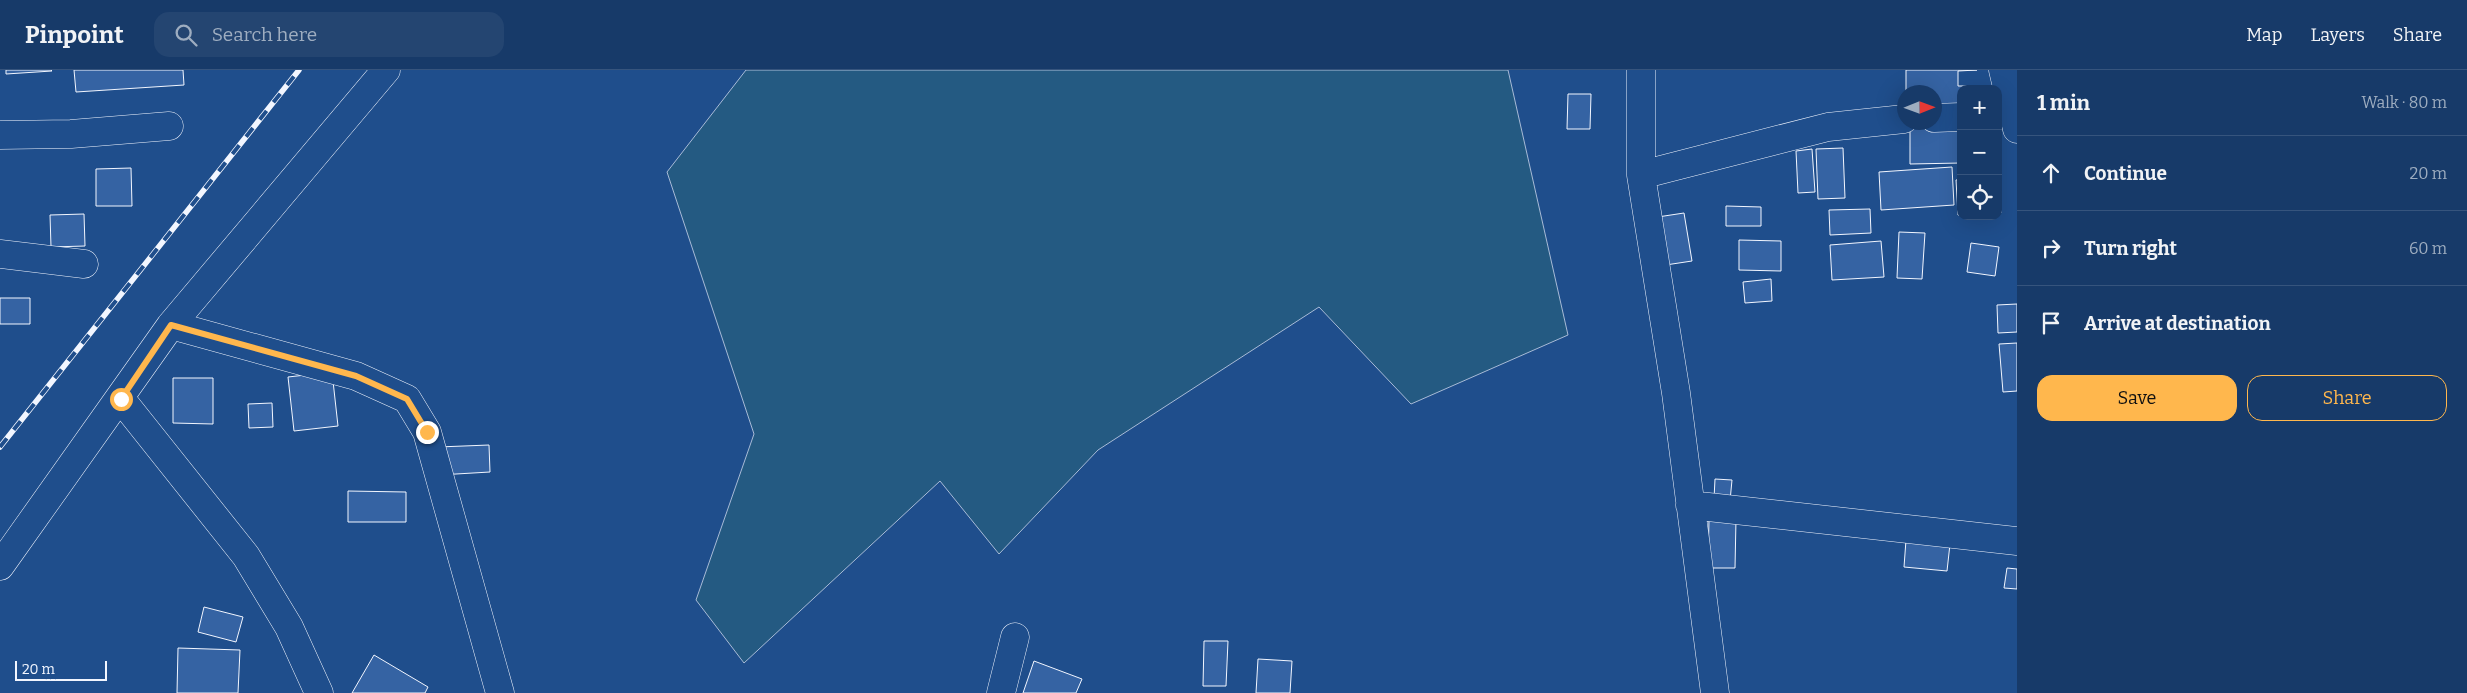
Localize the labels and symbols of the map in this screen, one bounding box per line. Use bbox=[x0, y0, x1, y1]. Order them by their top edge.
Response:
north arrow bbox=[1897, 85, 1942, 130]
route start bbox=[110, 388, 133, 411]
route end bbox=[416, 421, 439, 444]
scale bar bbox=[15, 658, 108, 681]

